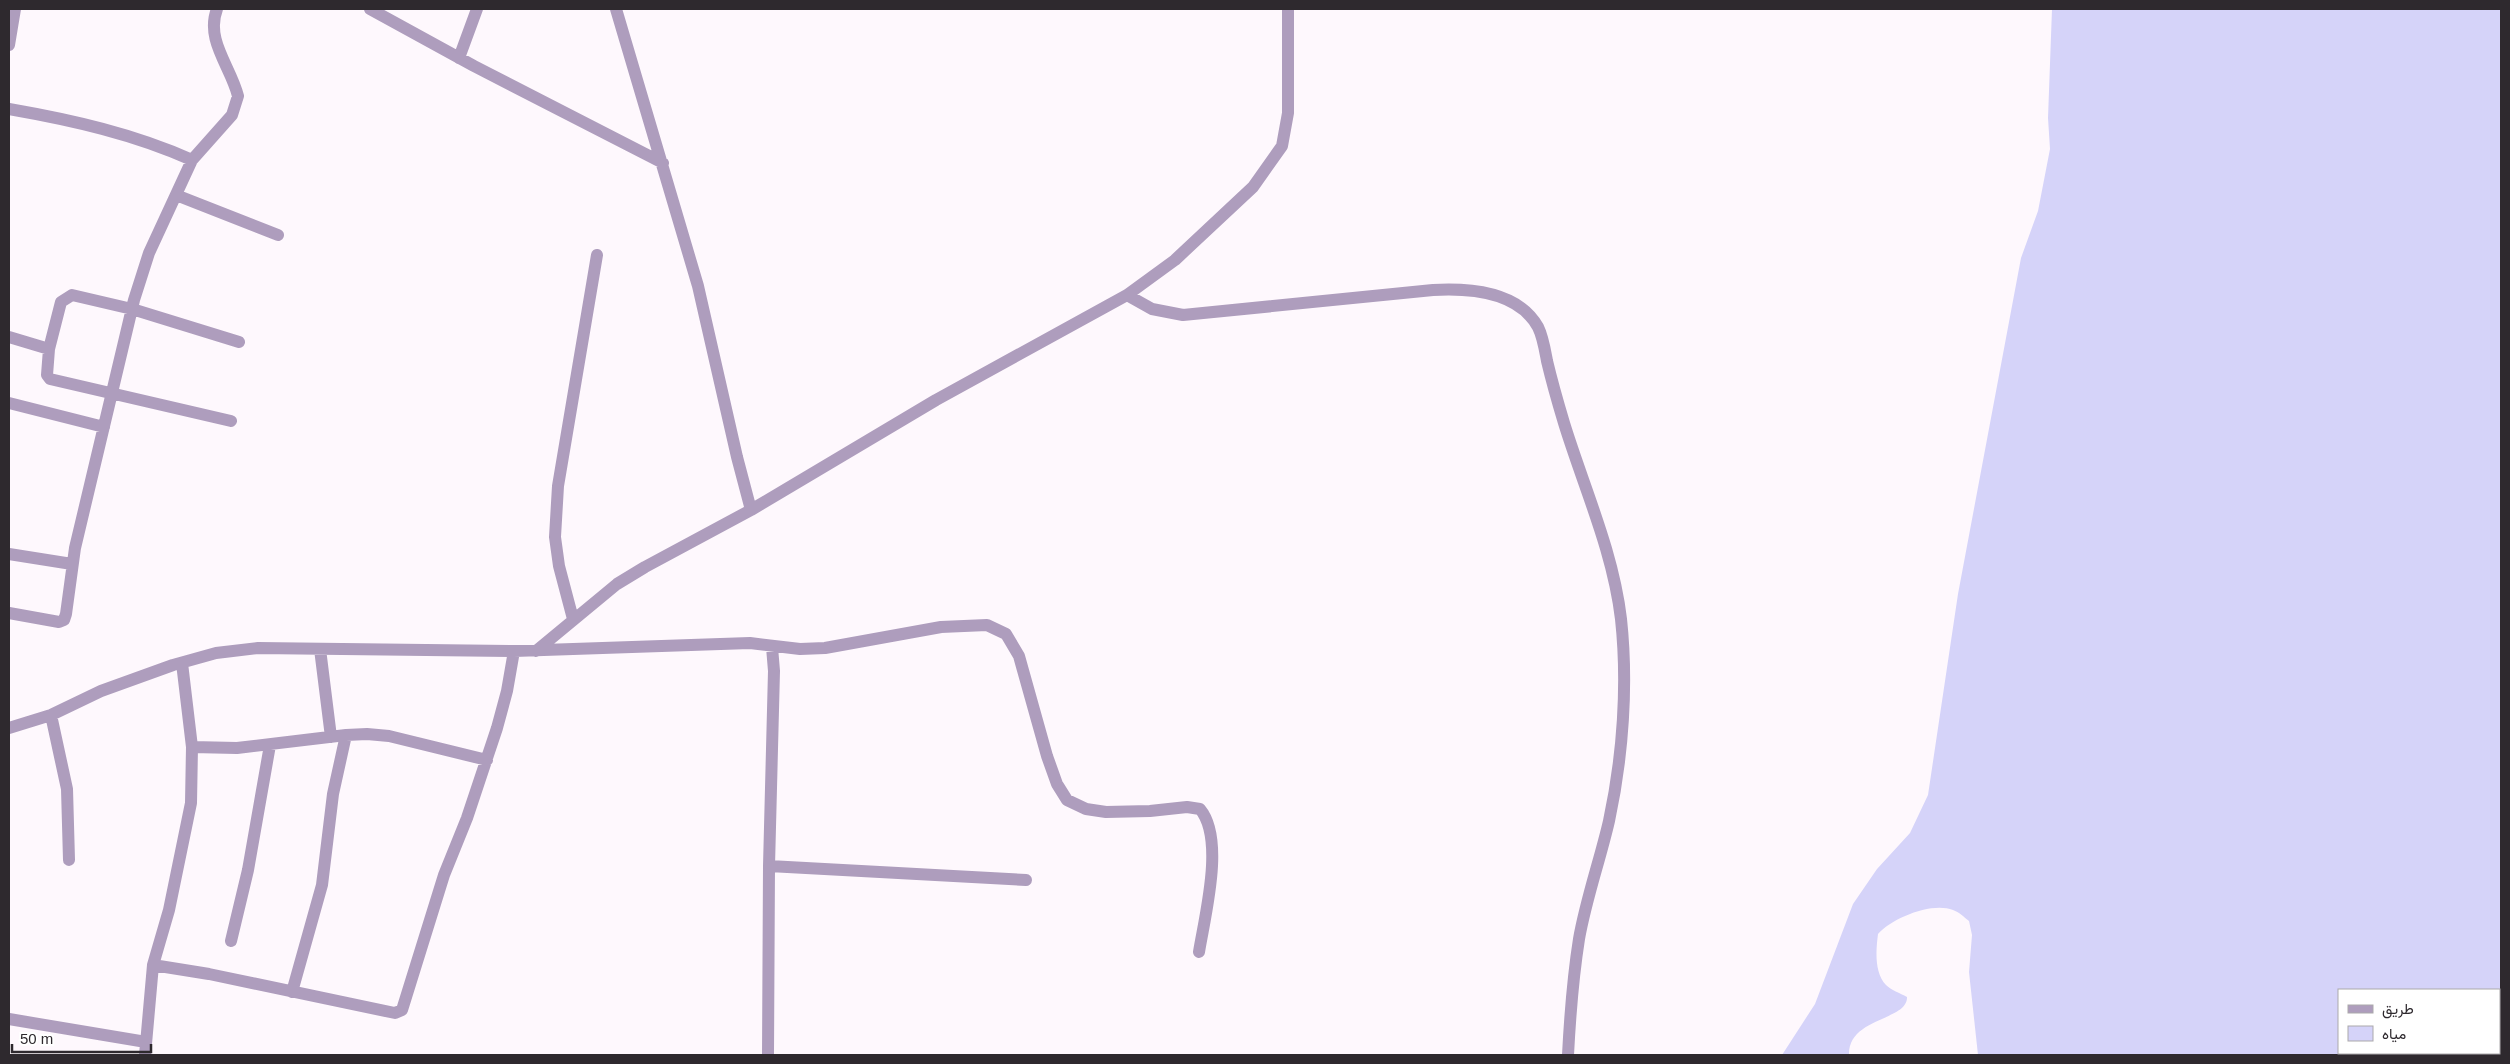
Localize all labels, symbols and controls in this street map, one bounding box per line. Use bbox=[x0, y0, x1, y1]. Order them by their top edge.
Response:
legend bbox=[2338, 989, 2500, 1054]
text: طريق bbox=[2382, 1000, 2414, 1019]
scale bar bbox=[12, 1022, 151, 1054]
text: مياه bbox=[2382, 1025, 2406, 1043]
text: 50 m bbox=[20, 1030, 53, 1047]

